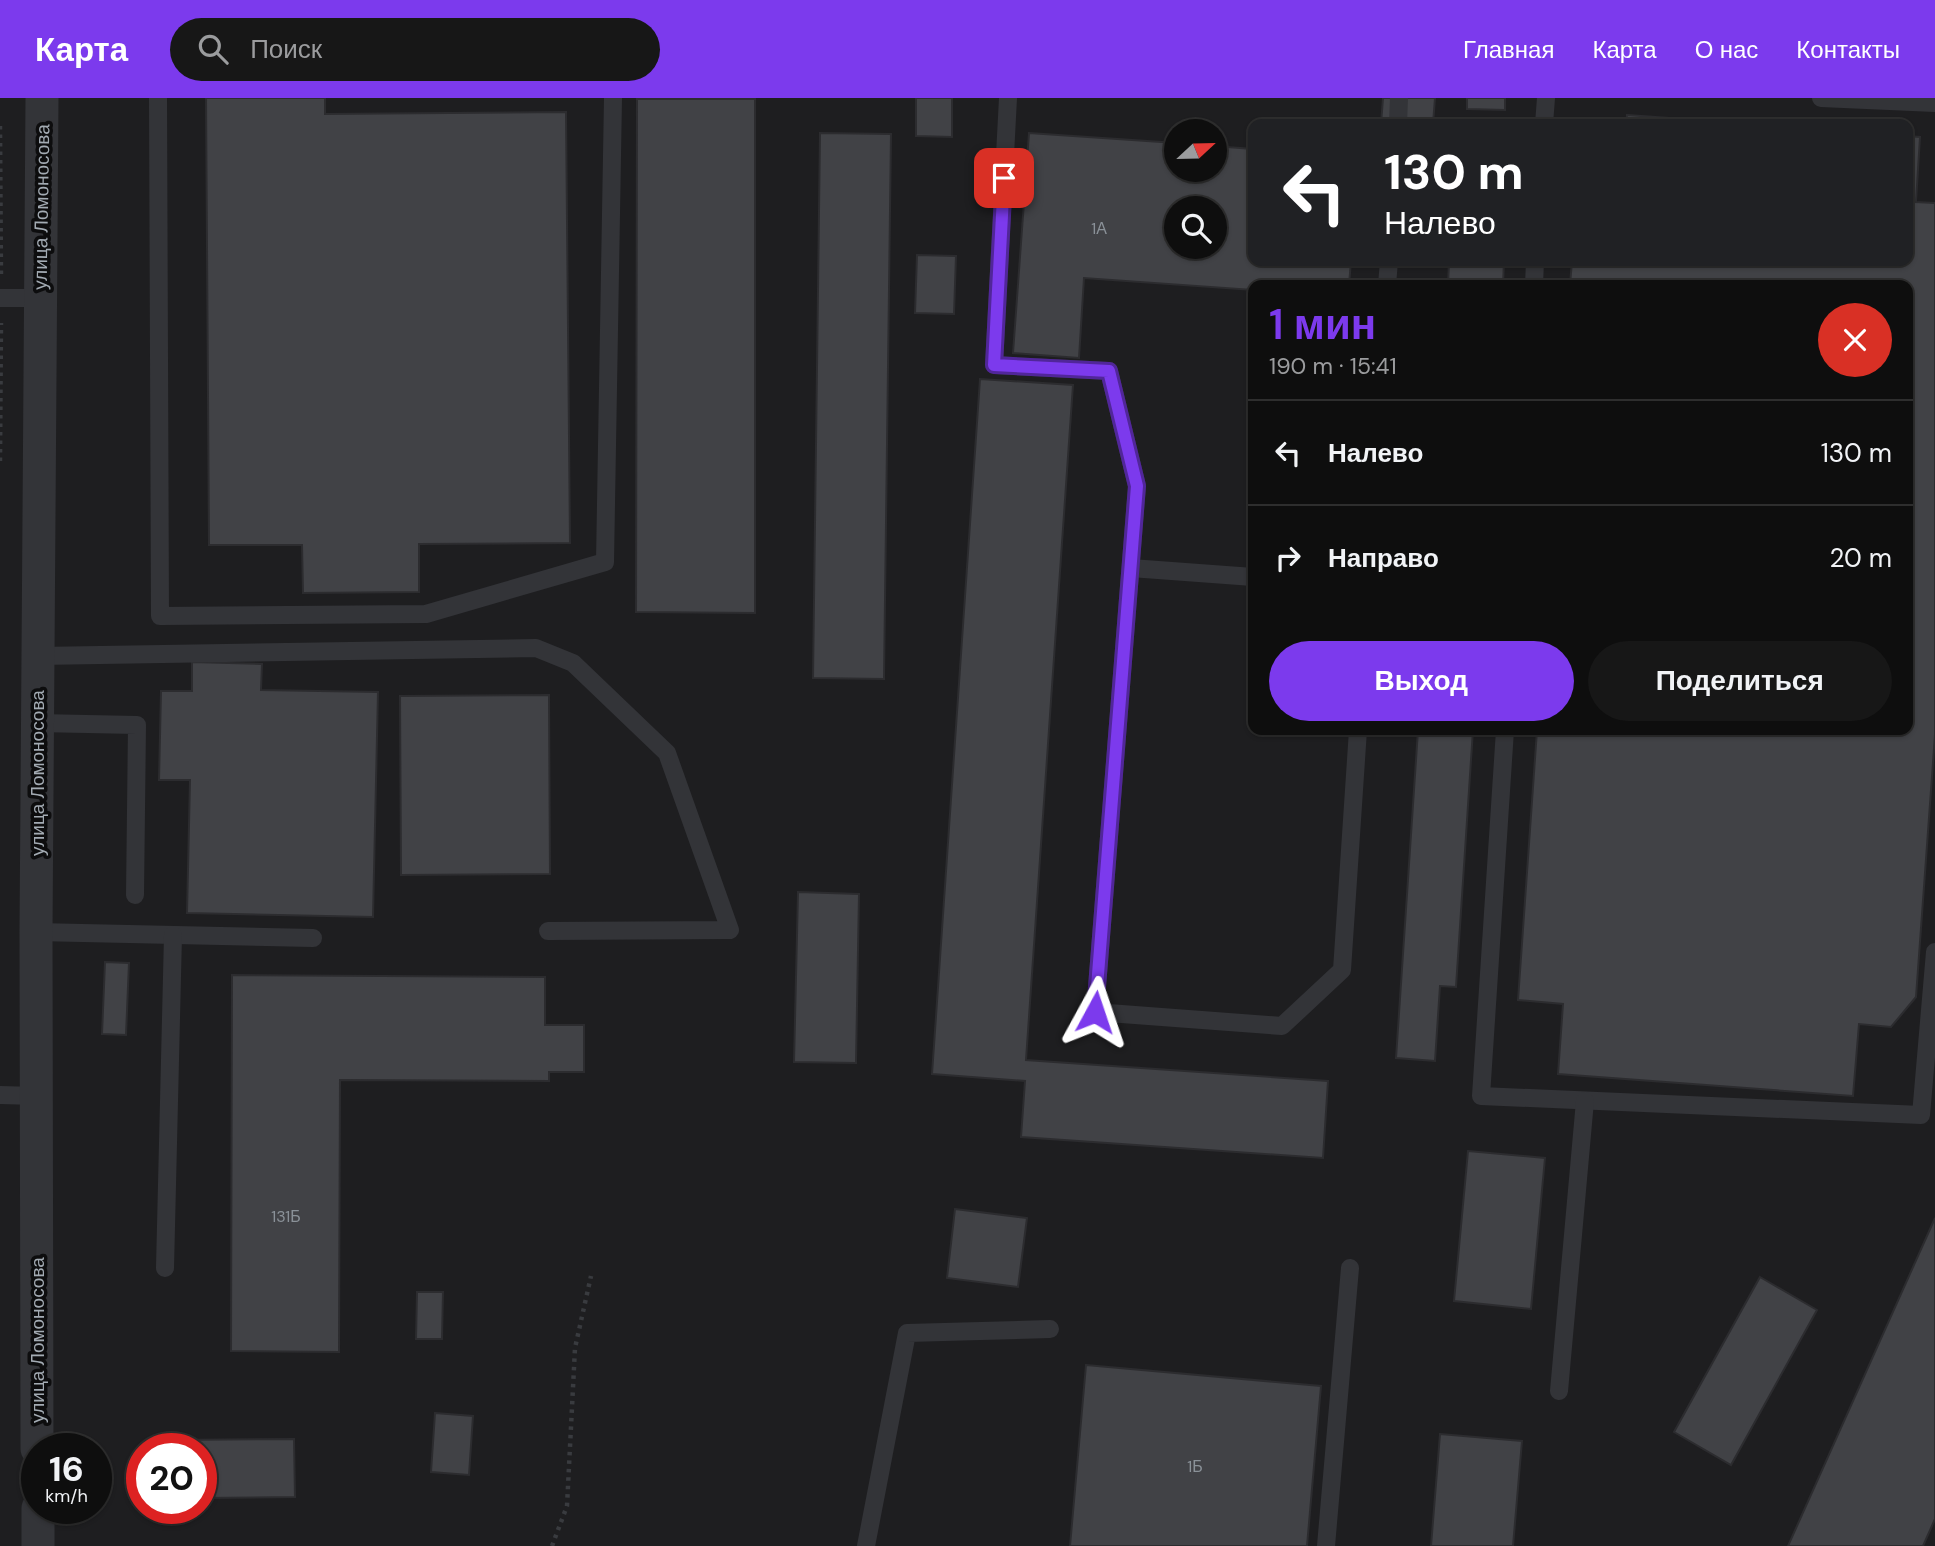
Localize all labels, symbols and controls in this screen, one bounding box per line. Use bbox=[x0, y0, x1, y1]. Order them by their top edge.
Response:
search box bbox=[170, 18, 660, 81]
text: Карта bbox=[35, 28, 128, 71]
icon: search bbox=[194, 30, 232, 68]
text: Поиск bbox=[250, 32, 322, 66]
text: Главная bbox=[1463, 34, 1554, 65]
text: Карта bbox=[1592, 34, 1657, 65]
text: О нас bbox=[1695, 34, 1758, 65]
text: Контакты bbox=[1796, 34, 1900, 65]
north arrow bbox=[1164, 119, 1227, 182]
map controls bbox=[1164, 119, 1227, 259]
street label: улица Ломоносова bbox=[28, 124, 55, 290]
text: 130 m bbox=[1384, 140, 1524, 204]
icon: left bbox=[1269, 147, 1360, 238]
pin bbox=[974, 148, 1034, 208]
icon: arrive bbox=[985, 159, 1023, 197]
button: search bbox=[1164, 196, 1227, 259]
text: Налево bbox=[1384, 202, 1496, 244]
house number: 1А bbox=[1091, 218, 1107, 239]
text: 1 мин bbox=[1269, 297, 1376, 352]
button: close bbox=[1818, 303, 1892, 377]
text: 190 m · 15:41 bbox=[1269, 351, 1397, 381]
icon: left bbox=[1269, 434, 1307, 472]
text: Налево bbox=[1328, 436, 1423, 470]
text: 130 m bbox=[1821, 436, 1892, 470]
icon: right bbox=[1269, 539, 1307, 577]
text: Направо bbox=[1328, 541, 1439, 575]
text: 20 m bbox=[1829, 541, 1892, 575]
button: Выход bbox=[1269, 641, 1574, 721]
button: Поделиться bbox=[1588, 641, 1892, 721]
street label: улица Ломоносова bbox=[25, 690, 50, 856]
position arrow bbox=[1058, 975, 1132, 1049]
house number: 131Б bbox=[271, 1206, 301, 1227]
street label: улица Ломоносова bbox=[25, 1257, 50, 1423]
speed limit sign: 20 bbox=[126, 1433, 217, 1524]
text: 16 bbox=[49, 1446, 84, 1492]
house number: 1Б bbox=[1187, 1456, 1203, 1477]
text: km/h bbox=[45, 1484, 88, 1508]

